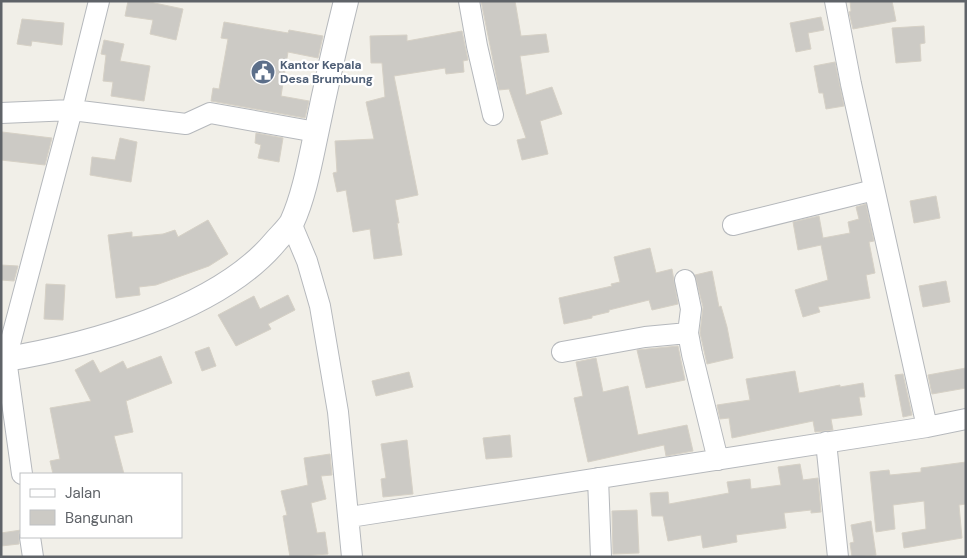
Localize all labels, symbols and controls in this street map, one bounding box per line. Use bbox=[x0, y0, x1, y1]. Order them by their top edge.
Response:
place label: Kantor Kepala Desa Brumbung bbox=[280, 57, 373, 87]
public building icon: Kantor Kepala Desa Brumbung bbox=[250, 59, 276, 85]
legend bbox=[20, 473, 182, 538]
text: Jalan bbox=[65, 483, 101, 503]
text: Bangunan bbox=[65, 508, 133, 528]

